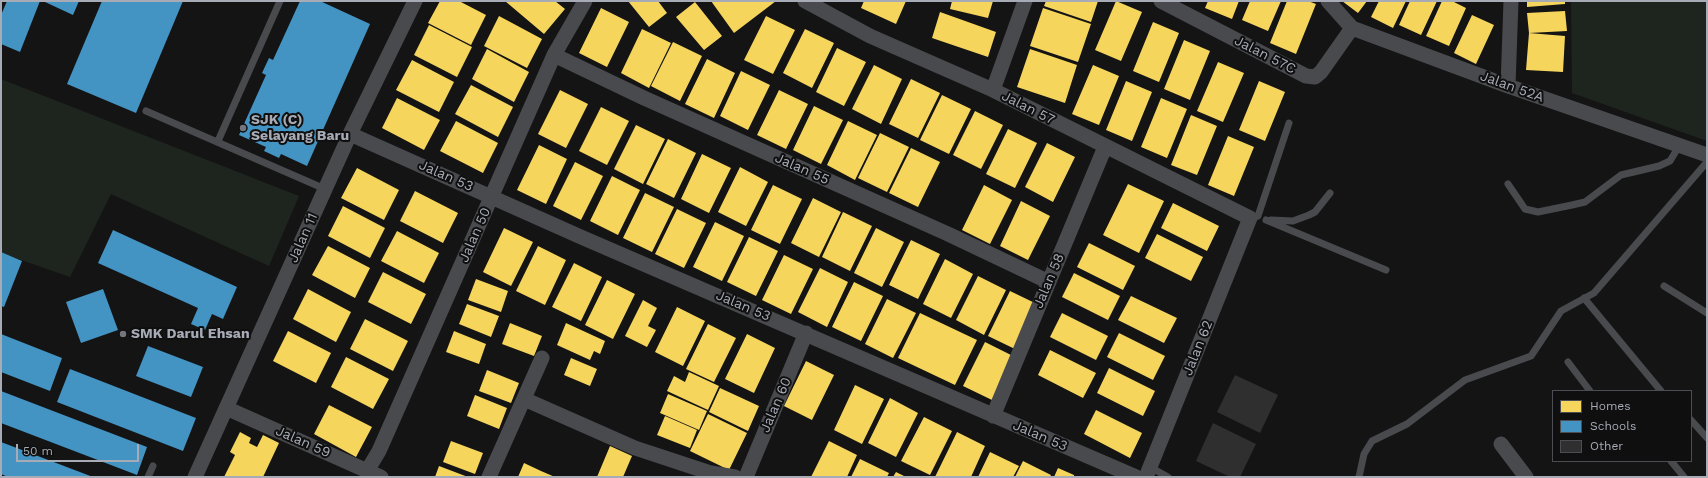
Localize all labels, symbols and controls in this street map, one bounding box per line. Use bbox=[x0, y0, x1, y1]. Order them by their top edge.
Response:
street label: Jalan 57C bbox=[1231, 32, 1299, 78]
street label: Jalan 52A bbox=[1478, 68, 1546, 106]
street label: Jalan 57 bbox=[999, 88, 1057, 128]
place label: SJK (C) Selayang Baru bbox=[251, 112, 349, 144]
marker: SJK (C) Selayang Baru bbox=[238, 123, 248, 133]
street label: Jalan 55 bbox=[772, 150, 832, 188]
street label: Jalan 53 bbox=[416, 157, 476, 195]
street label: Jalan 50 bbox=[456, 205, 494, 265]
street label: Jalan 11 bbox=[285, 211, 321, 265]
street label: Jalan 58 bbox=[1030, 251, 1068, 311]
street label: Jalan 53 bbox=[713, 287, 773, 325]
street label: Jalan 62 bbox=[1179, 318, 1217, 378]
place label: SMK Darul Ehsan bbox=[131, 326, 250, 342]
marker: SMK Darul Ehsan bbox=[118, 329, 128, 339]
street label: Jalan 60 bbox=[757, 375, 795, 435]
legend bbox=[1552, 390, 1692, 462]
text: Homes bbox=[1590, 399, 1631, 413]
street label: Jalan 53 bbox=[1010, 417, 1070, 455]
text: Schools bbox=[1590, 419, 1636, 433]
street label: Jalan 59 bbox=[273, 423, 333, 461]
scale bar bbox=[18, 436, 141, 462]
text: Other bbox=[1590, 439, 1623, 453]
text: 50 m bbox=[23, 444, 53, 458]

